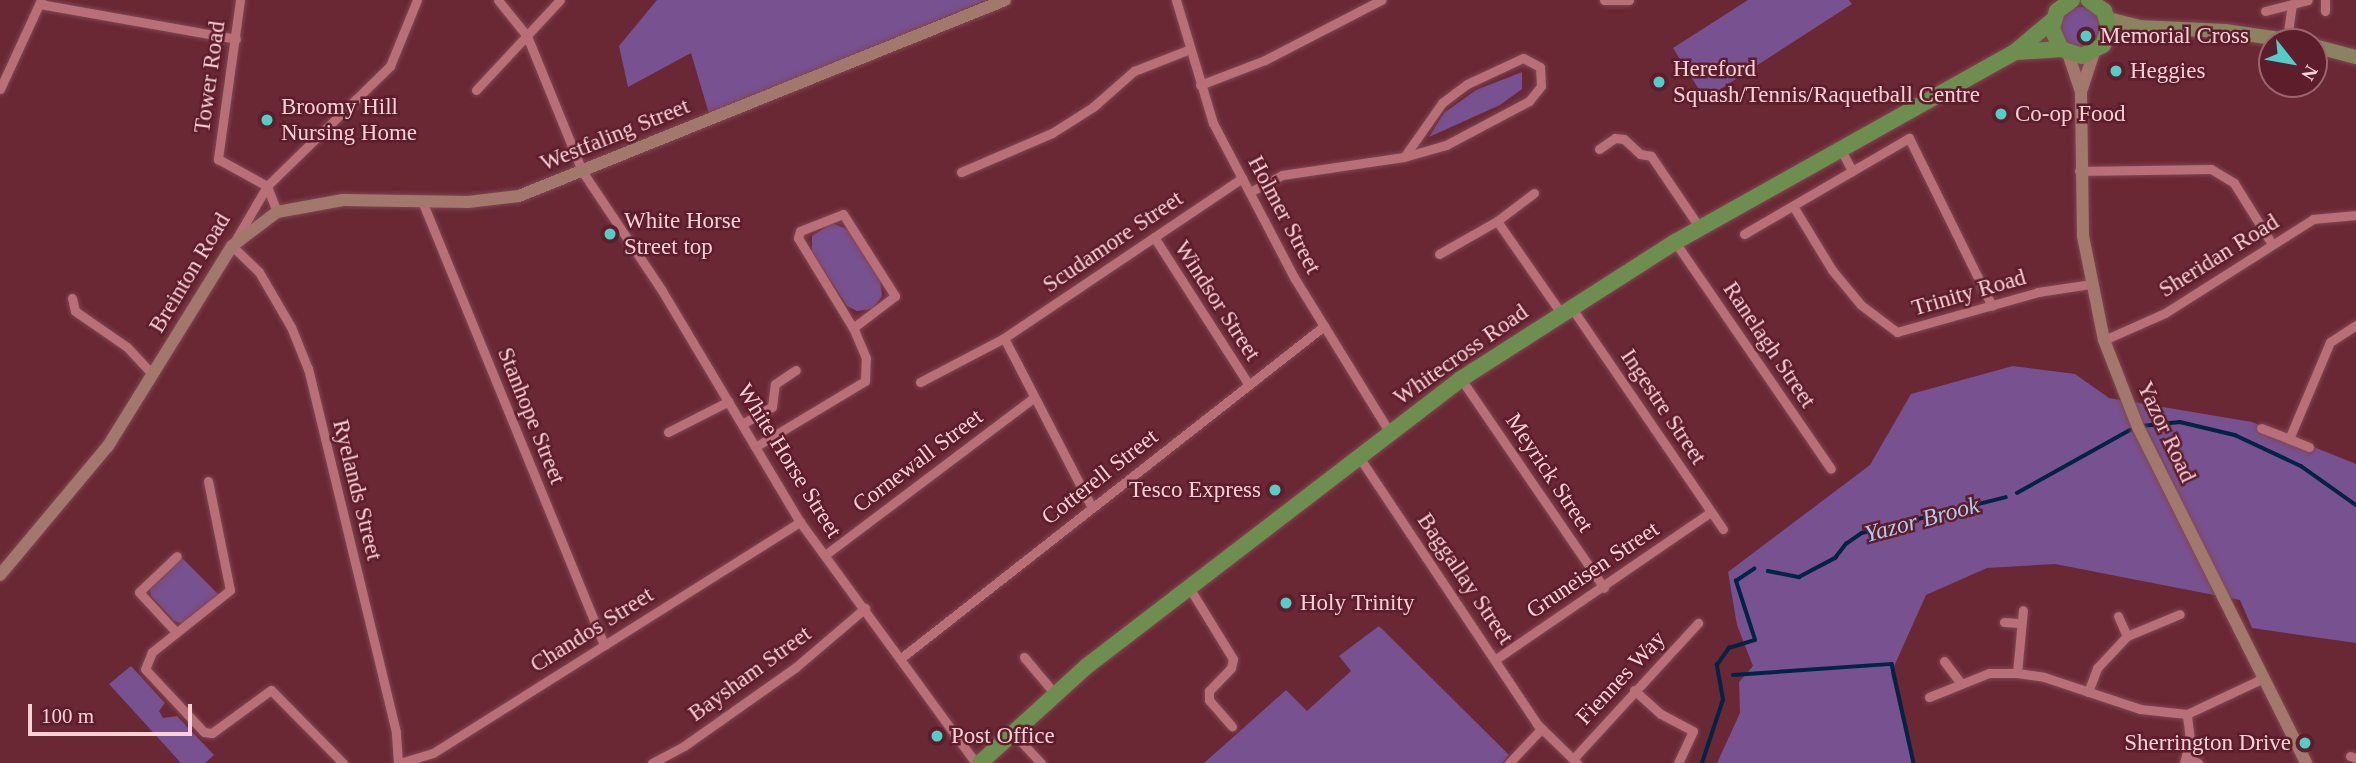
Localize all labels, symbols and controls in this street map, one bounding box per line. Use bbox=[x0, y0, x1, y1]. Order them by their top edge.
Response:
street label: Tower Road bbox=[188, 19, 232, 135]
place label: Memorial Cross bbox=[2100, 22, 2249, 50]
marker: Memorial Cross bbox=[2078, 28, 2094, 44]
north arrow bbox=[2258, 28, 2328, 98]
place label: Hereford Squash/Tennis/Raquetball Centre bbox=[1673, 55, 1980, 109]
place label: Heggies bbox=[2130, 57, 2205, 85]
text: N bbox=[2297, 62, 2322, 84]
marker: Heggies bbox=[2108, 63, 2124, 79]
marker: Hereford Squash/Tennis/Raquetball Centre bbox=[1651, 74, 1667, 90]
place label: Broomy Hill Nursing Home bbox=[281, 93, 417, 147]
street label: Westfaling Street bbox=[536, 93, 694, 177]
place label: Co-op Food bbox=[2015, 100, 2126, 128]
marker: Co-op Food bbox=[1993, 106, 2009, 122]
marker: Broomy Hill Nursing Home bbox=[259, 112, 275, 128]
street label: Holmer Street bbox=[1241, 151, 1327, 279]
street label: Scudamore Street bbox=[1038, 185, 1188, 299]
place label: White Horse Street top bbox=[624, 207, 741, 261]
street label: Breinton Road bbox=[143, 208, 237, 338]
street label: Sheridan Road bbox=[2154, 208, 2284, 304]
marker: White Horse Street top bbox=[602, 226, 618, 242]
street label: Windsor Street bbox=[1168, 236, 1266, 366]
street label: Trinity Road bbox=[1909, 264, 2029, 322]
street label: Ranelagh Street bbox=[1717, 277, 1821, 413]
street label: Whitecross Road bbox=[1388, 298, 1534, 412]
street label: Stanhope Street bbox=[491, 344, 571, 488]
street label: Ingestre Street bbox=[1614, 344, 1712, 470]
street label: Yazor Road bbox=[2131, 377, 2201, 487]
street label: White Horse Street bbox=[731, 379, 847, 543]
street label: Cornewall Street bbox=[848, 403, 988, 519]
street label: Meyrick Street bbox=[1499, 408, 1599, 538]
street label: Ryelands Street bbox=[326, 417, 388, 563]
street label: Cotterell Street bbox=[1036, 423, 1164, 531]
place label: Tesco Express bbox=[1129, 476, 1261, 504]
marker: Tesco Express bbox=[1267, 482, 1283, 498]
water label: Yazor Brook bbox=[1861, 491, 1983, 549]
street label: Baggallay Street bbox=[1411, 508, 1519, 650]
street label: Gruneisen Street bbox=[1521, 516, 1665, 624]
street label: Chandos Street bbox=[525, 581, 659, 679]
place label: Holy Trinity bbox=[1300, 589, 1415, 617]
marker: Holy Trinity bbox=[1278, 595, 1294, 611]
street label: Baysham Street bbox=[683, 620, 817, 728]
street label: Fiennes Way bbox=[1570, 625, 1672, 731]
scale bar bbox=[32, 690, 196, 734]
text: 100 m bbox=[41, 704, 94, 728]
place label: Post Office bbox=[951, 722, 1055, 750]
marker: Post Office bbox=[929, 728, 945, 744]
place label: Sherrington Drive bbox=[2124, 729, 2291, 757]
marker: Sherrington Drive bbox=[2297, 735, 2313, 751]

